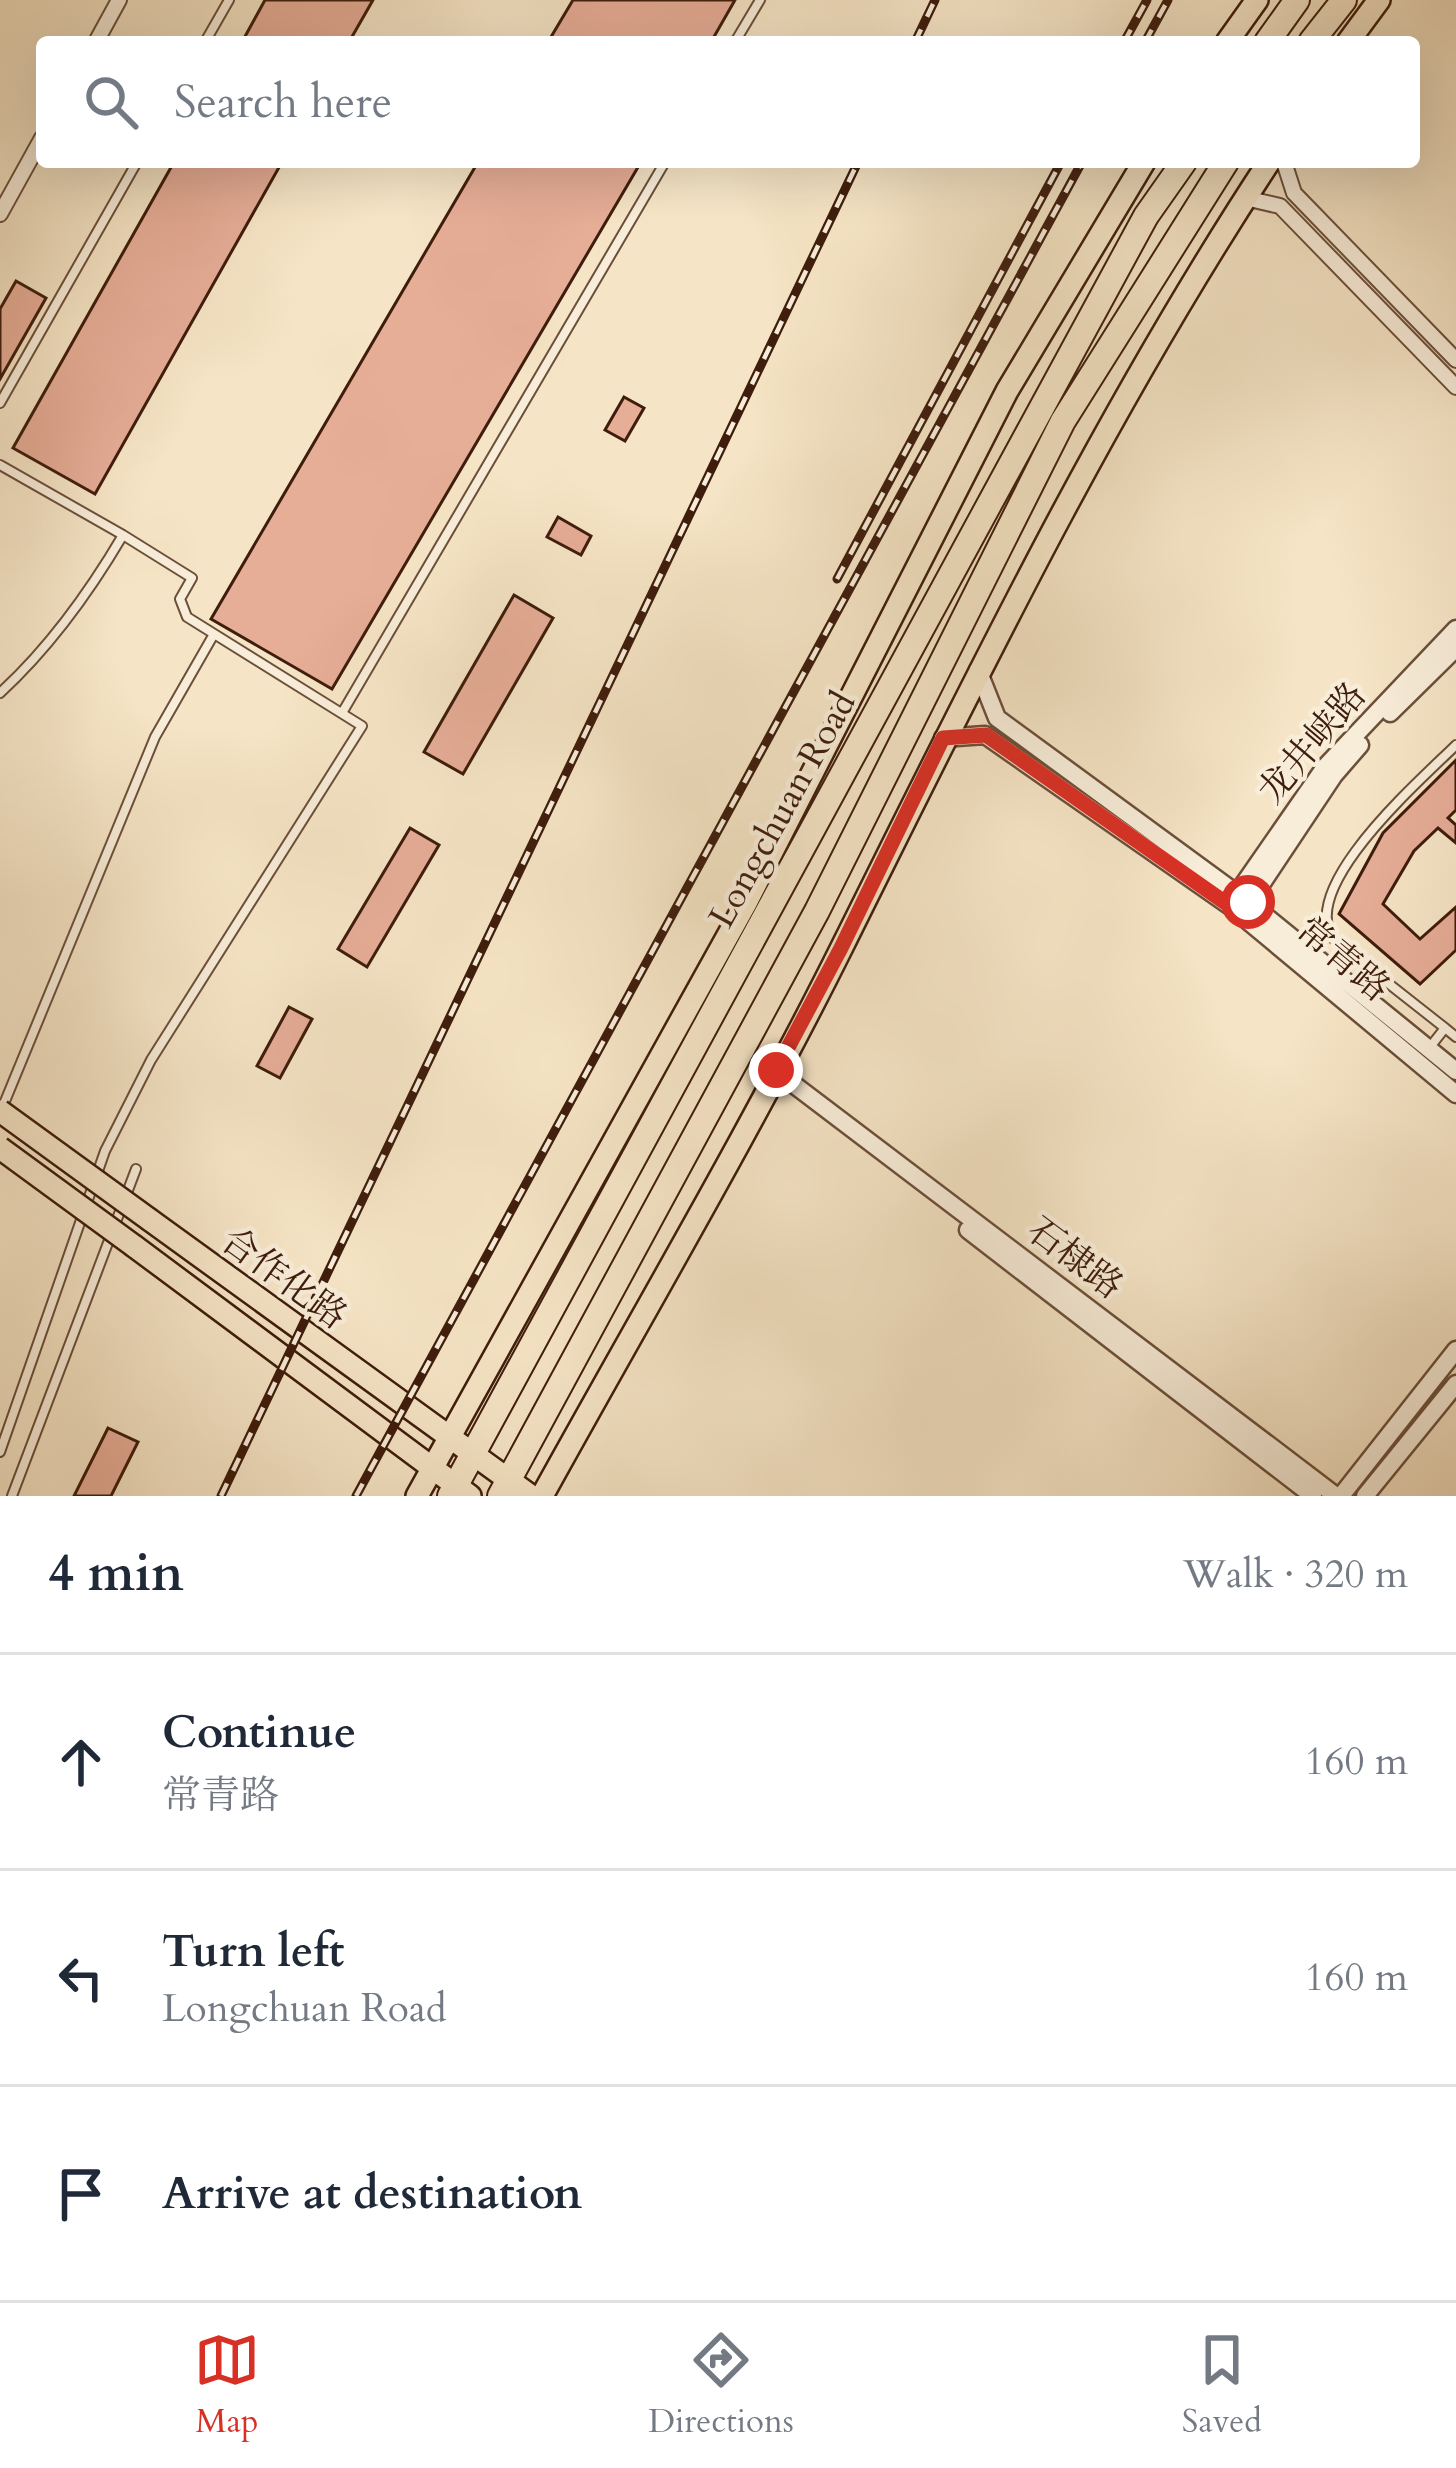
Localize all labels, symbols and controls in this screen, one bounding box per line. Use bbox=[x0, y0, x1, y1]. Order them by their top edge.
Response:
search box bbox=[36, 36, 1420, 168]
icon: search bbox=[78, 69, 144, 135]
text: Search here bbox=[174, 72, 392, 133]
street label: 龙井峡路 bbox=[1247, 672, 1377, 814]
street label: Longchuan Road bbox=[697, 683, 867, 936]
route start bbox=[1221, 875, 1275, 929]
street label: 常青路 bbox=[1286, 906, 1400, 1013]
route end bbox=[749, 1043, 803, 1097]
street label: 石棣路 bbox=[1017, 1206, 1133, 1310]
street label: 合作化路 bbox=[211, 1216, 357, 1340]
text: 4 min bbox=[48, 1539, 184, 1609]
text: Walk · 320 m bbox=[1183, 1548, 1408, 1601]
text: Continue bbox=[162, 1702, 356, 1763]
icon: ahead bbox=[48, 1729, 114, 1795]
text: 160 m bbox=[1305, 1735, 1408, 1788]
text: 常青路 bbox=[162, 1769, 279, 1822]
text: Turn left bbox=[162, 1921, 344, 1982]
icon: left bbox=[48, 1945, 114, 2011]
text: 160 m bbox=[1305, 1951, 1408, 2004]
text: Longchuan Road bbox=[162, 1982, 447, 2035]
icon: arrive bbox=[48, 2161, 114, 2227]
text: Arrive at destination bbox=[162, 2163, 582, 2224]
tab: Map bbox=[194, 2327, 260, 2444]
tab: Directions bbox=[648, 2327, 794, 2444]
tab: Saved bbox=[1182, 2327, 1262, 2444]

